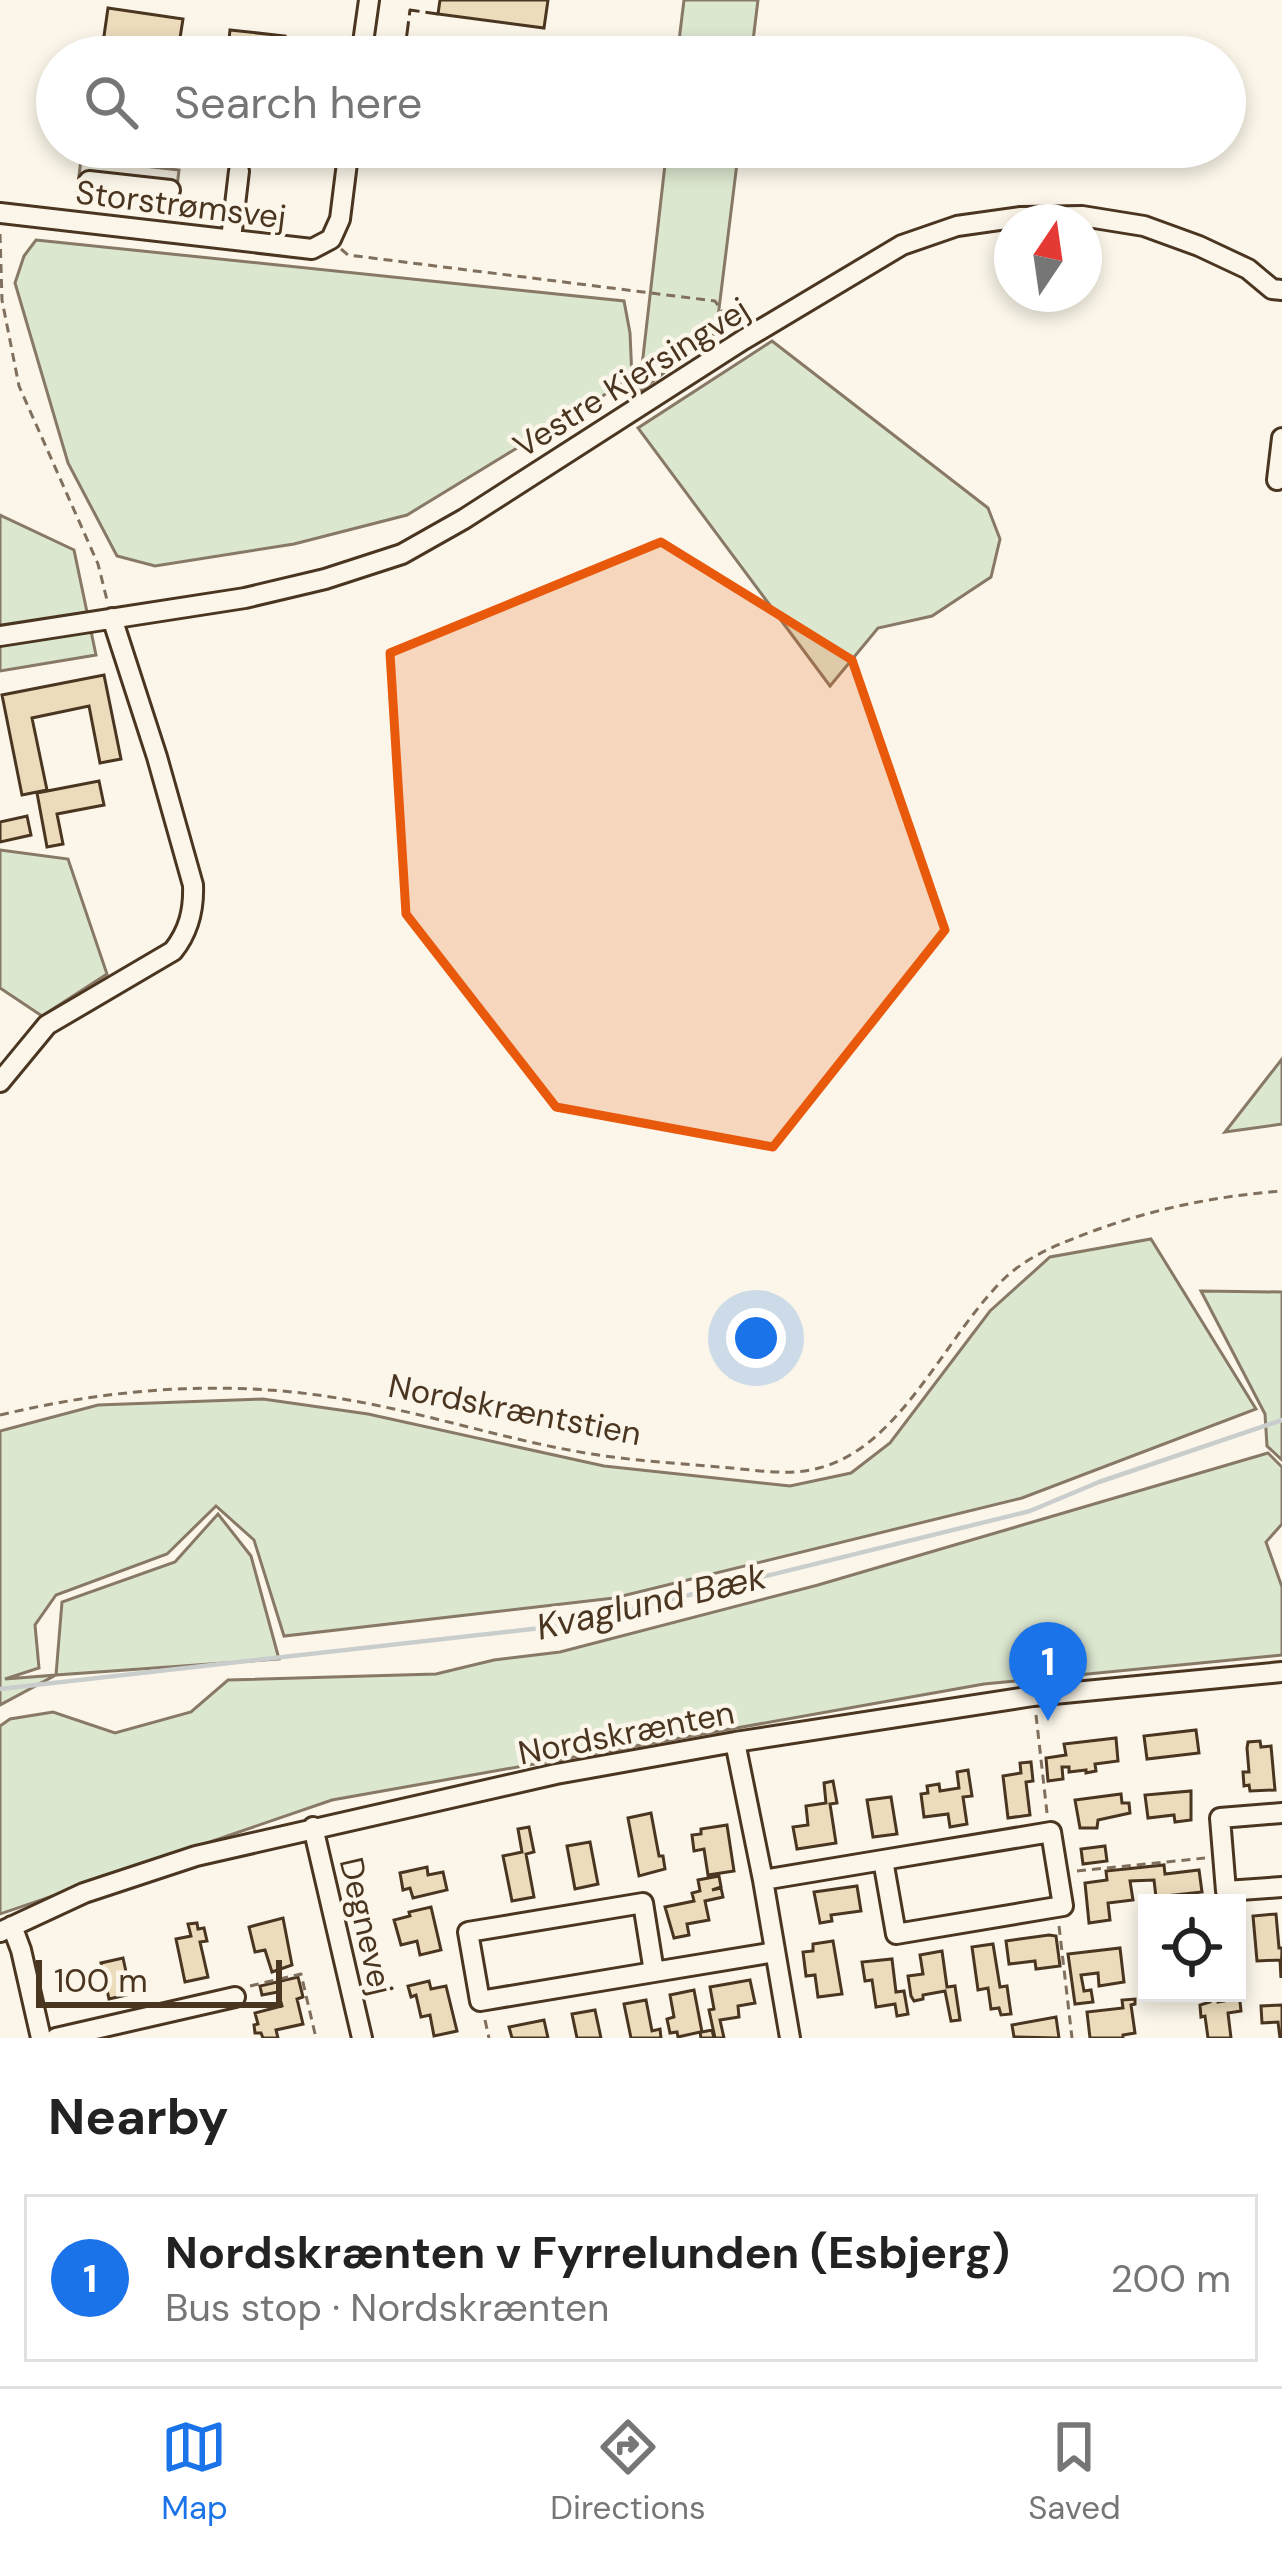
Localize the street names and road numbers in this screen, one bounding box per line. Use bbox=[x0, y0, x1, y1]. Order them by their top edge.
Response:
street label: Storstrømsvej bbox=[73, 170, 289, 239]
street label: Vestre Kjersingvej bbox=[505, 288, 757, 467]
street label: Nordskræntstien bbox=[385, 1364, 645, 1455]
street label: Nordskrænten bbox=[514, 1690, 738, 1775]
street label: Degnevej bbox=[330, 1853, 403, 1999]

